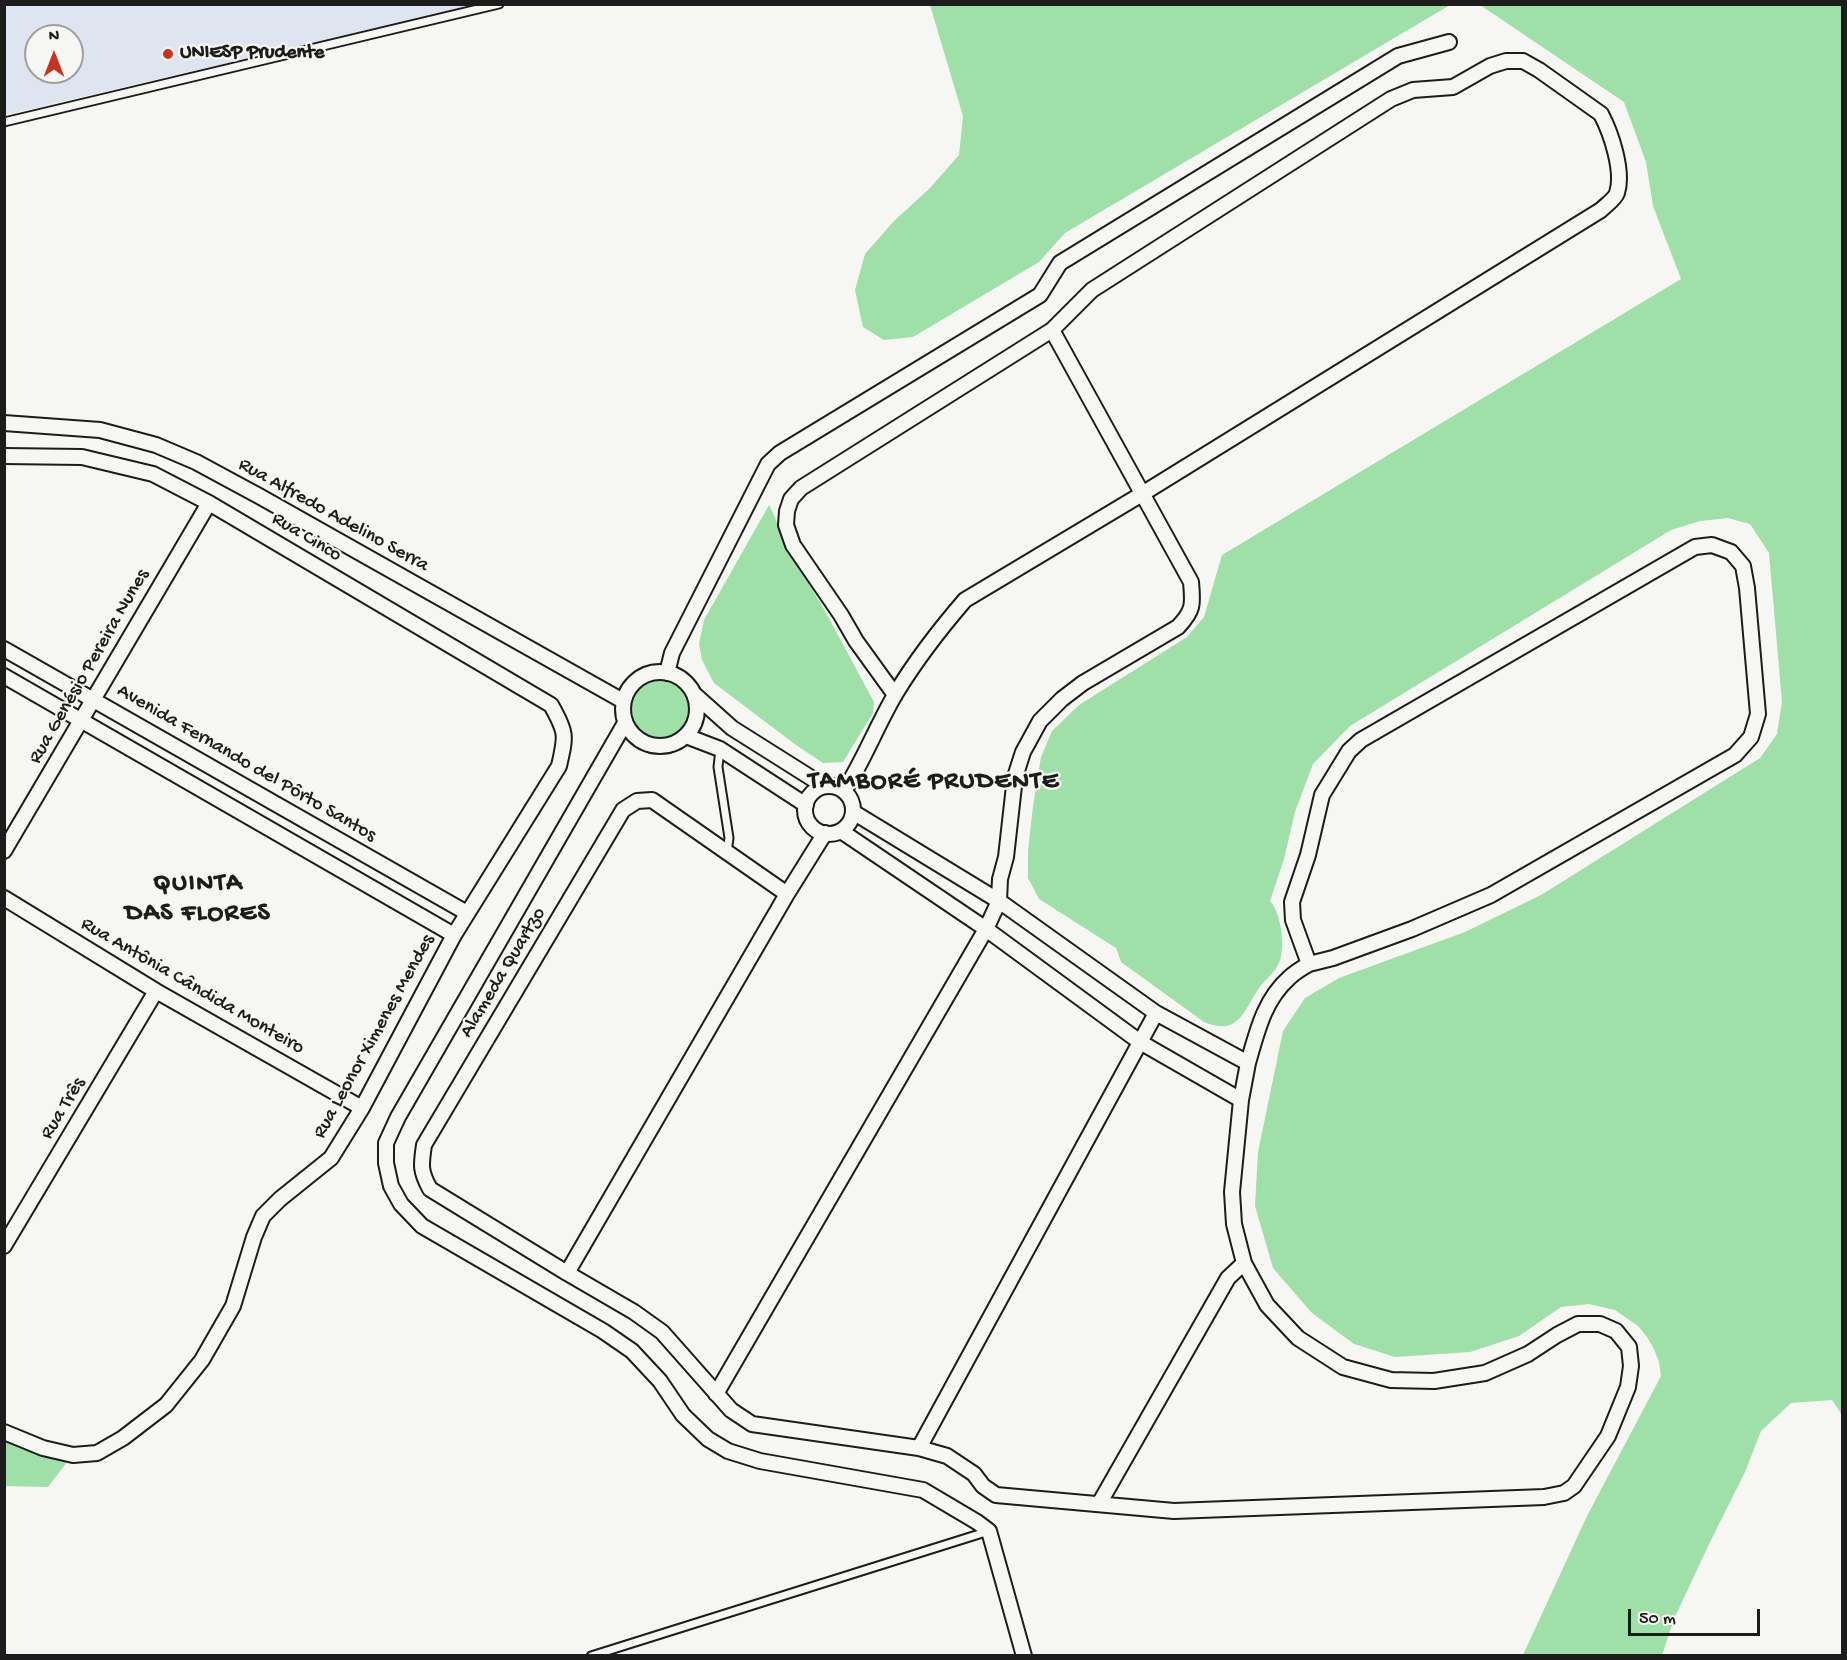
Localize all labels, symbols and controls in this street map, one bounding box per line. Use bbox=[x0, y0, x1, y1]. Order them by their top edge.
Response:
north arrow bbox=[24, 24, 84, 84]
text: N bbox=[49, 28, 59, 47]
place label: UNIESP Prudente bbox=[180, 42, 324, 66]
marker: UNIESP Prudente bbox=[161, 47, 175, 61]
street label: Rua Alfredo Adelino Serra bbox=[233, 454, 433, 578]
street label: Rua Cinco bbox=[267, 508, 345, 568]
street label: Rua Genésio Pereira Nunes bbox=[24, 565, 156, 769]
street label: Avenida Fernando del Pôrto Santos bbox=[112, 680, 380, 848]
district label: TAMBORÉ PRUDENTE bbox=[808, 767, 1060, 799]
district label: QUINTA DAS FLORES bbox=[125, 869, 271, 930]
street label: Alameda Quartzo bbox=[456, 903, 552, 1043]
street label: Rua Antônia Cândida Monteiro bbox=[76, 913, 308, 1061]
street label: Rua Leonor Ximenes Mendes bbox=[309, 931, 441, 1143]
street label: Rua Três bbox=[36, 1074, 92, 1144]
scale bar bbox=[1631, 1597, 1763, 1635]
text: 50 m bbox=[1639, 1609, 1676, 1630]

